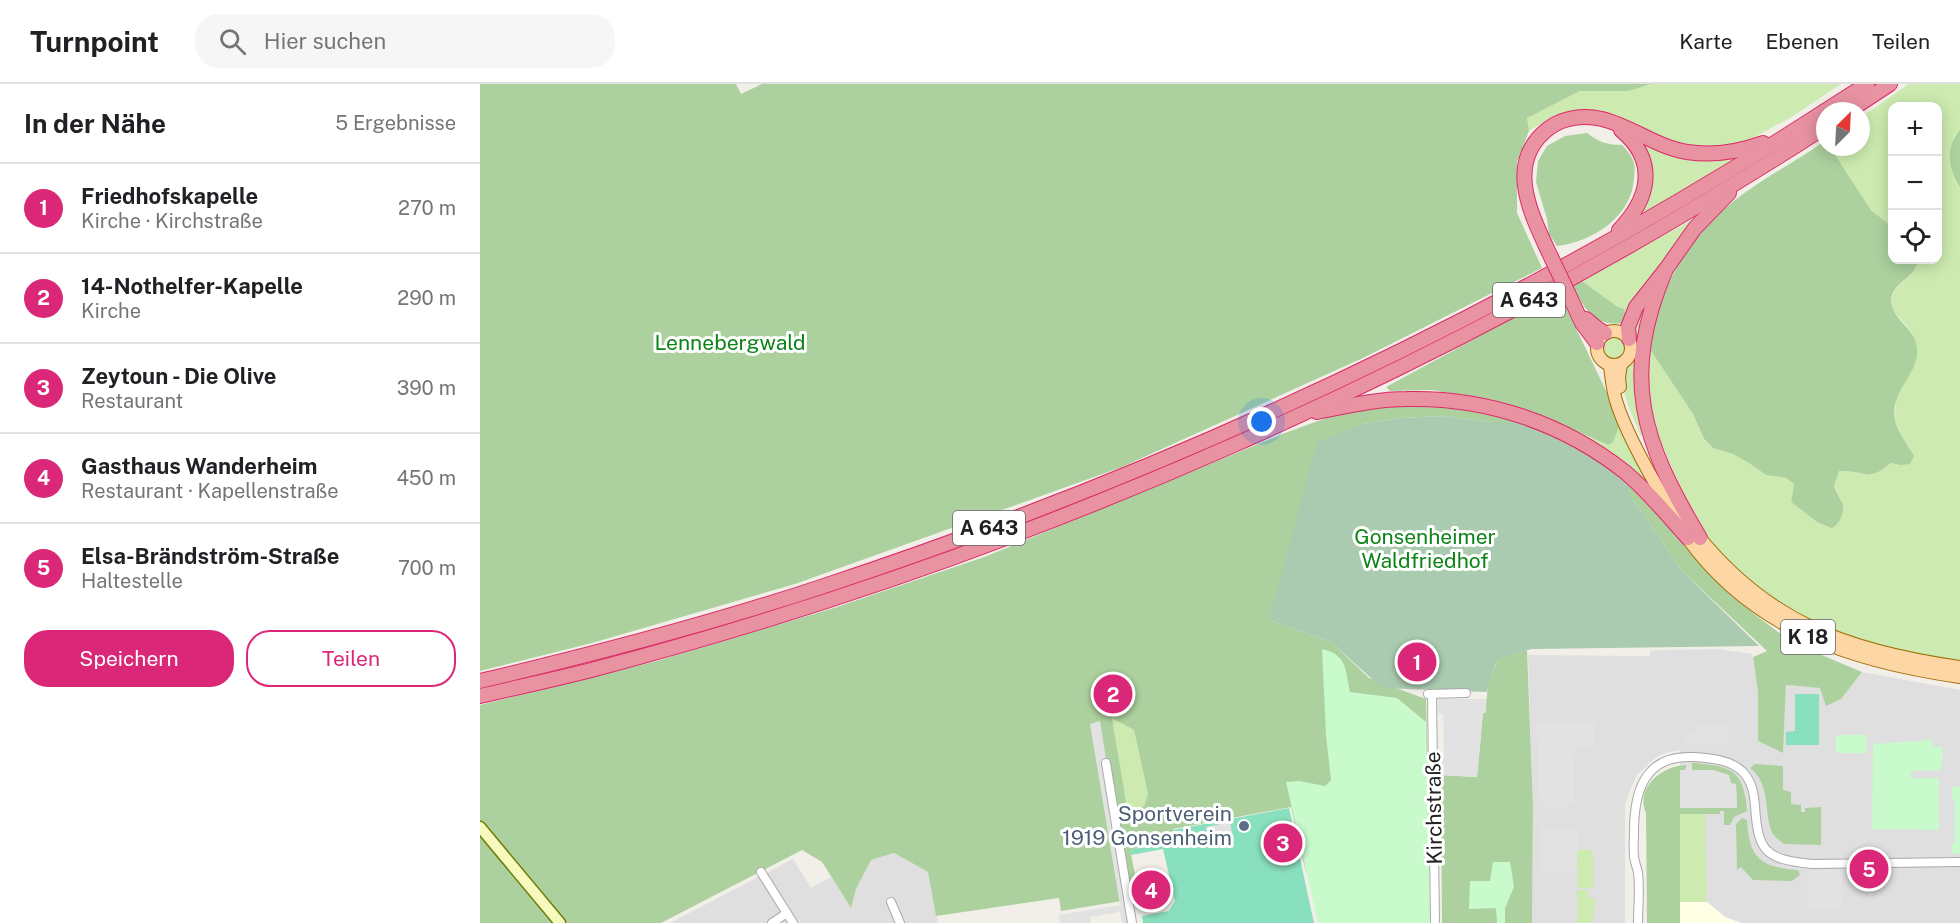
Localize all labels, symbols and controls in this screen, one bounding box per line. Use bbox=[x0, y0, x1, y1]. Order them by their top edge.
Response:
search box bbox=[195, 14, 615, 68]
text: Turnpoint bbox=[30, 25, 159, 58]
icon: search bbox=[216, 25, 249, 58]
text: Hier suchen bbox=[264, 28, 386, 54]
text: Karte bbox=[1679, 29, 1733, 54]
text: Ebenen bbox=[1766, 29, 1839, 54]
text: Teilen bbox=[1872, 29, 1930, 54]
north arrow bbox=[1816, 102, 1870, 156]
map controls bbox=[1888, 102, 1942, 264]
button: + bbox=[1888, 102, 1942, 156]
text: In der Nähe bbox=[24, 108, 166, 139]
text: 5 Ergebnisse bbox=[335, 111, 456, 135]
button: − bbox=[1888, 156, 1942, 210]
text: Friedhofskapelle bbox=[81, 183, 258, 209]
text: 1 bbox=[39, 196, 48, 220]
text: 270 m bbox=[398, 196, 456, 220]
text: Kirche · Kirchstraße bbox=[81, 209, 263, 233]
button: locate bbox=[1888, 210, 1942, 264]
text: 14-Nothelfer-Kapelle bbox=[81, 273, 303, 299]
road number: A 643 bbox=[1493, 283, 1565, 317]
text: 2 bbox=[37, 286, 50, 310]
text: 290 m bbox=[397, 286, 456, 310]
text: Kirche bbox=[81, 299, 141, 323]
park label: Lennebergwald bbox=[654, 330, 806, 355]
text: Zeytoun - Die Olive bbox=[81, 363, 277, 389]
text: 3 bbox=[37, 376, 50, 400]
text: 390 m bbox=[397, 376, 456, 400]
text: Restaurant bbox=[81, 389, 183, 413]
your location bbox=[1247, 407, 1276, 436]
text: Gasthaus Wanderheim bbox=[81, 453, 317, 479]
text: 4 bbox=[37, 466, 50, 490]
text: 450 m bbox=[396, 466, 456, 490]
text: Restaurant · Kapellenstraße bbox=[81, 479, 339, 503]
road number: A 643 bbox=[953, 511, 1025, 545]
park label: Gonsenheimer Waldfriedhof bbox=[1354, 524, 1496, 573]
text: Elsa-Brändström-Straße bbox=[81, 543, 340, 569]
text: 5 bbox=[37, 556, 50, 580]
text: 700 m bbox=[398, 556, 456, 580]
text: Haltestelle bbox=[81, 569, 183, 593]
road number: K 18 bbox=[1781, 620, 1835, 654]
button: Speichern bbox=[24, 630, 234, 687]
button: Teilen bbox=[246, 630, 456, 687]
pin: 1 bbox=[1398, 640, 1436, 684]
pin: 2 bbox=[1094, 672, 1132, 716]
street label: Kirchstraße bbox=[1420, 751, 1447, 865]
place label: Sportverein 1919 Gonsenheim bbox=[1062, 801, 1232, 850]
marker: Sportverein 1919 Gonsenheim bbox=[1237, 819, 1251, 833]
pin: 3 bbox=[1264, 820, 1302, 866]
pin: 5 bbox=[1850, 846, 1888, 892]
pin: 4 bbox=[1132, 868, 1170, 912]

